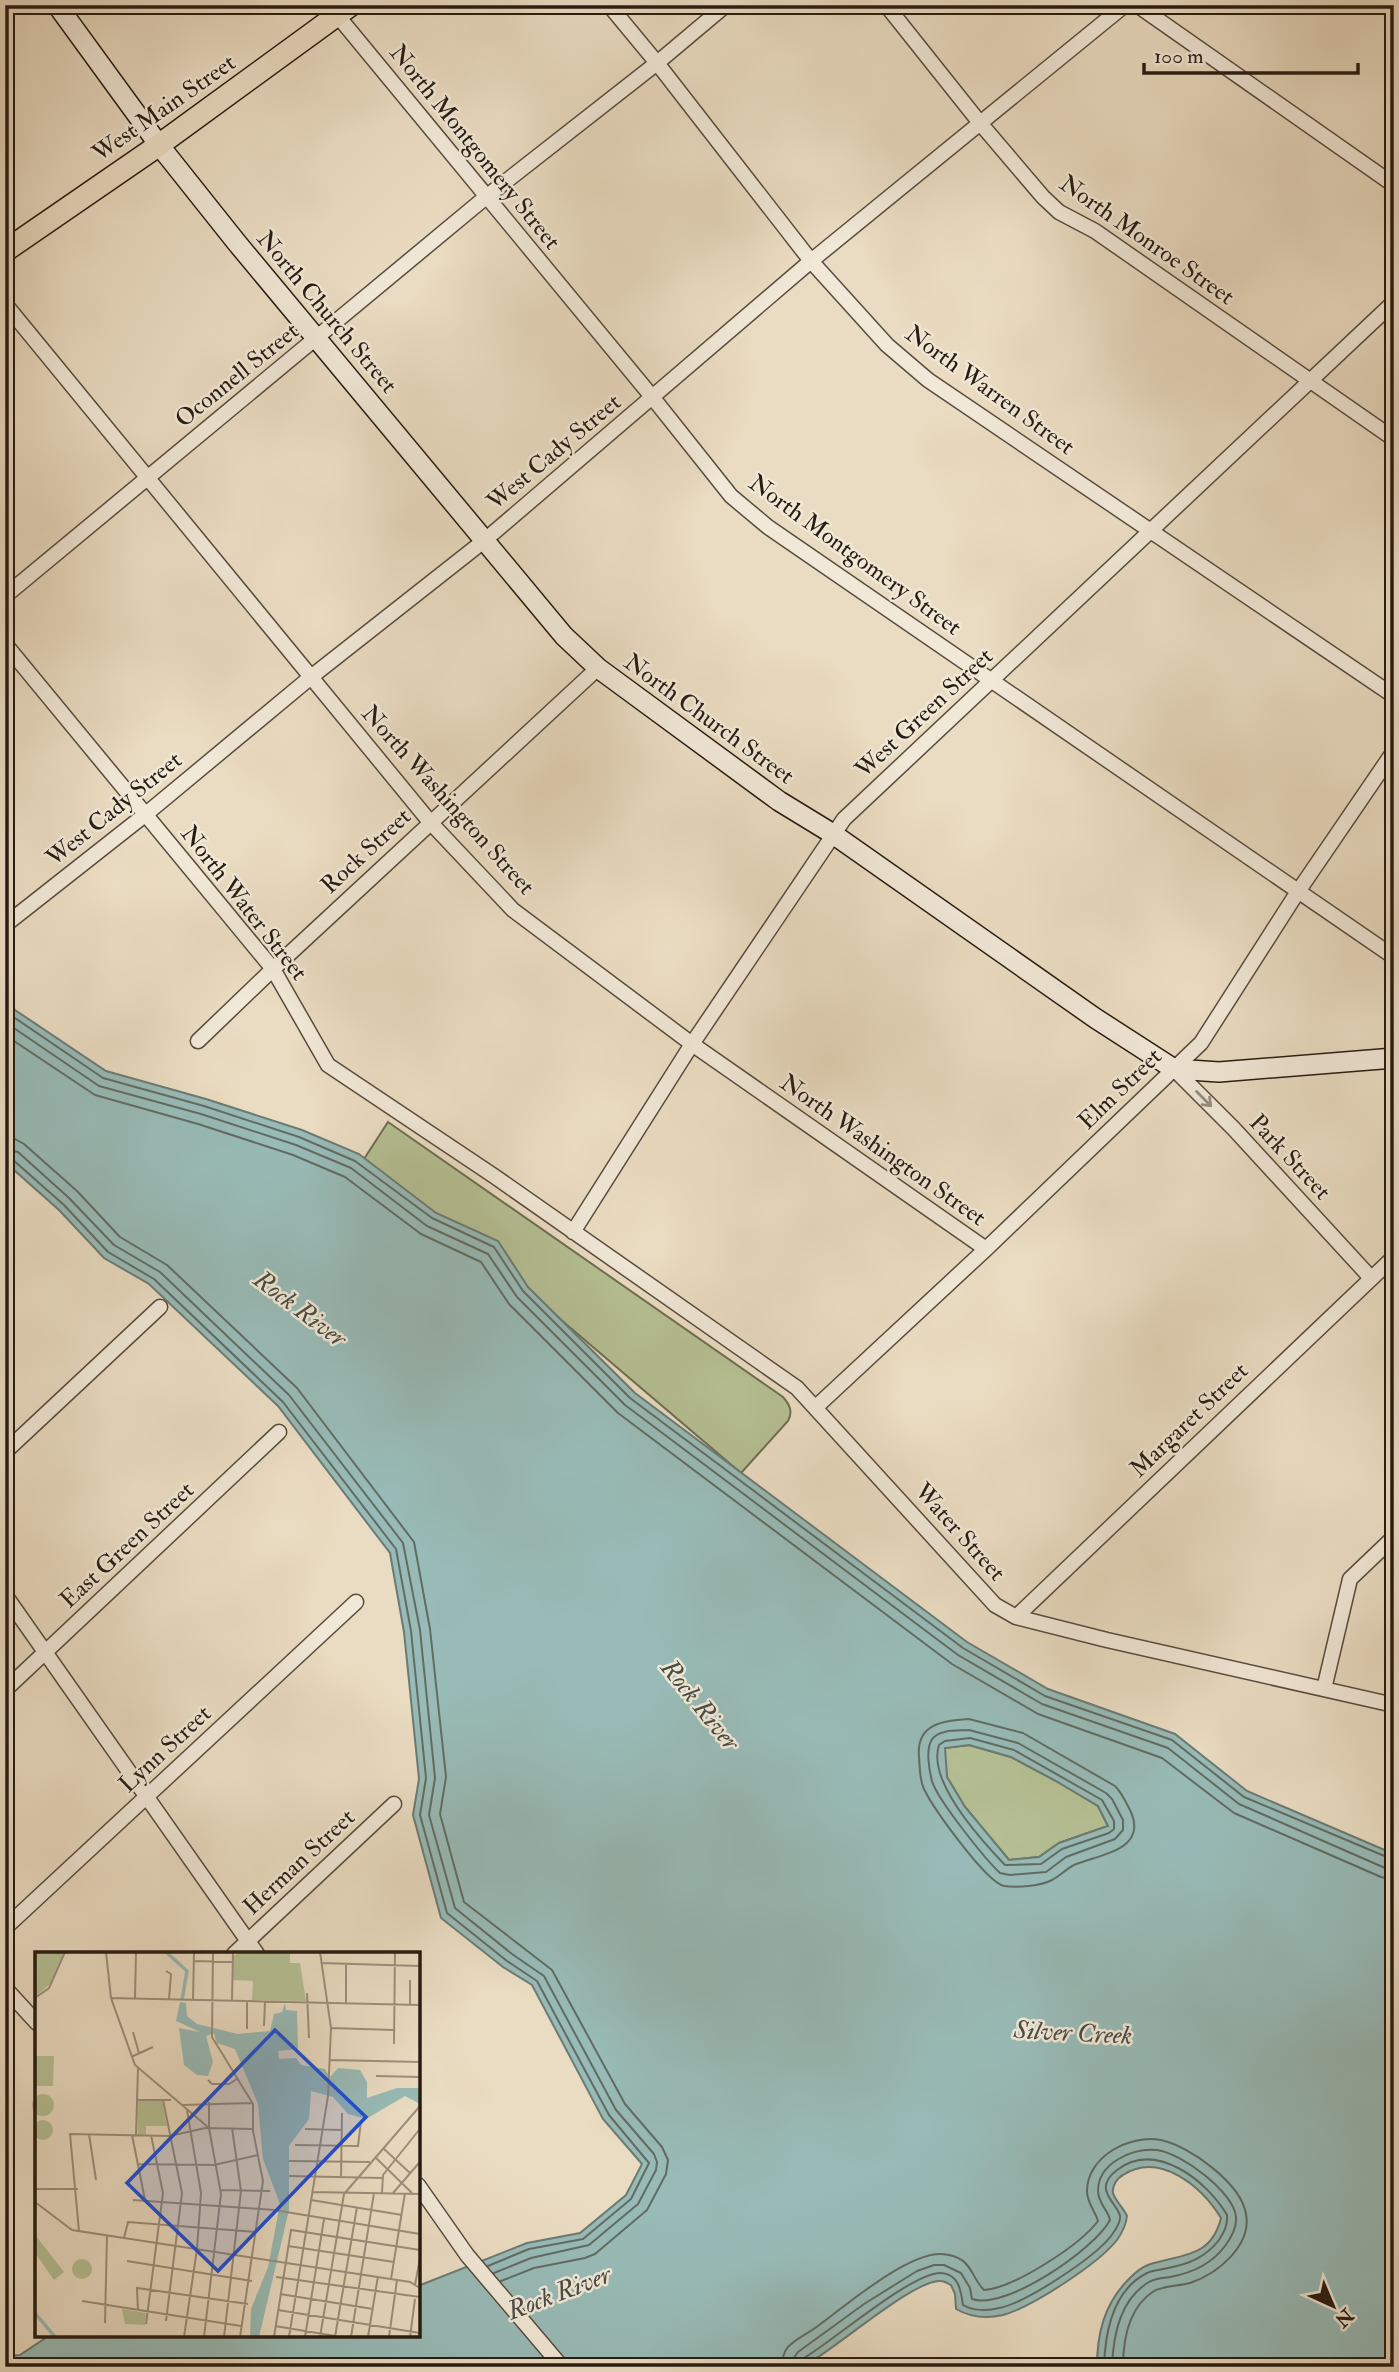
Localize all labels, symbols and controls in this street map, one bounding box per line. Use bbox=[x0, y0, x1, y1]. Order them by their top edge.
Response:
scale bar bbox=[1144, 32, 1357, 76]
street label: North Montgomery Street bbox=[383, 38, 568, 256]
text: 100 m bbox=[1154, 43, 1204, 70]
street label: West Main Street bbox=[86, 47, 242, 169]
street label: North Monroe Street bbox=[1053, 168, 1241, 312]
street label: North Church Street bbox=[250, 224, 404, 400]
street label: Oconnell Street bbox=[169, 315, 305, 434]
street label: North Warren Street bbox=[899, 318, 1081, 462]
street label: West Cady Street bbox=[480, 387, 628, 518]
street label: North Montgomery Street bbox=[743, 467, 968, 643]
street label: West Green Street bbox=[848, 641, 1000, 786]
street label: North Church Street bbox=[618, 647, 801, 791]
street label: North Washington Street bbox=[355, 699, 542, 902]
street label: West Cady Street bbox=[39, 745, 188, 874]
street label: Rock Street bbox=[314, 801, 418, 901]
street label: North Water Street bbox=[174, 819, 314, 987]
street label: Elm Street bbox=[1071, 1041, 1169, 1137]
street label: North Washington Street bbox=[774, 1067, 992, 1233]
one-way arrow bbox=[1195, 1091, 1212, 1108]
street label: Park Street bbox=[1242, 1107, 1338, 1207]
water label: Rock River bbox=[246, 1263, 354, 1355]
street label: Margaret Street bbox=[1123, 1356, 1255, 1484]
street label: East Green Street bbox=[53, 1475, 201, 1615]
street label: Water Street bbox=[907, 1476, 1012, 1588]
water label: Rock River bbox=[653, 1652, 747, 1758]
street label: Lynn Street bbox=[112, 1698, 218, 1800]
street label: Herman Street bbox=[236, 1802, 362, 1922]
inset map bbox=[35, 1952, 420, 2337]
water label: Silver Creek bbox=[1012, 2014, 1133, 2052]
water label: Rock River bbox=[502, 2258, 617, 2328]
north arrow bbox=[1298, 2270, 1368, 2340]
text: N bbox=[1329, 2302, 1359, 2333]

